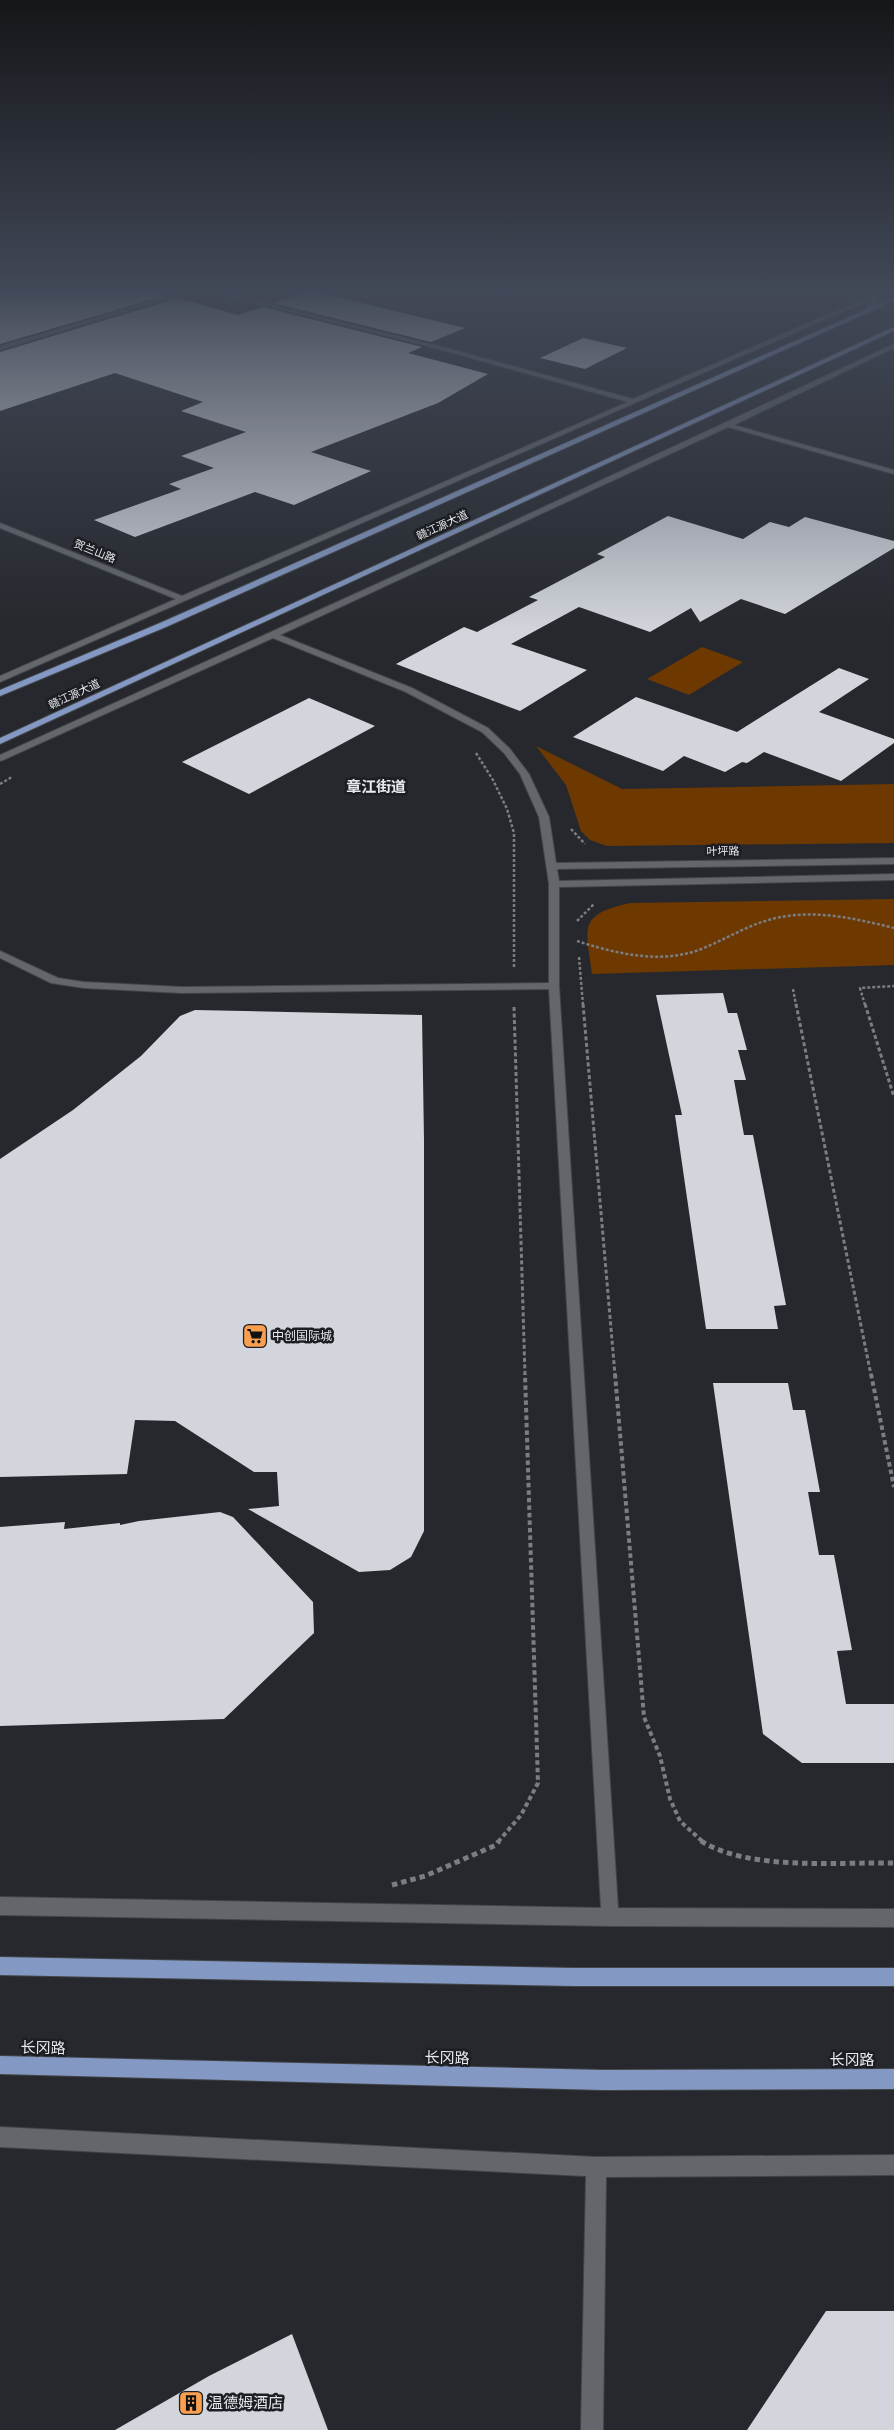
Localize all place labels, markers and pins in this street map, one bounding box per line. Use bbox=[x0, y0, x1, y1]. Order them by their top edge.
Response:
supermarket icon: 中创国际城 bbox=[242, 1323, 268, 1349]
place label: 中创国际城 bbox=[272, 1328, 332, 1343]
building icon: 温德姆酒店 bbox=[178, 2390, 204, 2416]
place label: 温德姆酒店 bbox=[208, 2393, 283, 2412]

